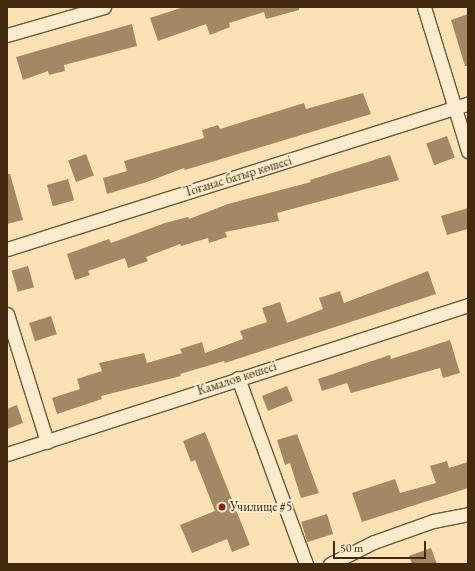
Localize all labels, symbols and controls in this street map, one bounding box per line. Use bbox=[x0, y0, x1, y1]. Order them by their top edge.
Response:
street label: Тоғанас батыр көшесі bbox=[182, 153, 294, 201]
street label: Камалов көшесі bbox=[195, 359, 279, 399]
place label: Училище #5 bbox=[230, 499, 292, 515]
marker: Училище #5 bbox=[217, 502, 227, 512]
scale bar bbox=[335, 533, 428, 559]
text: 50 m bbox=[340, 540, 363, 556]

